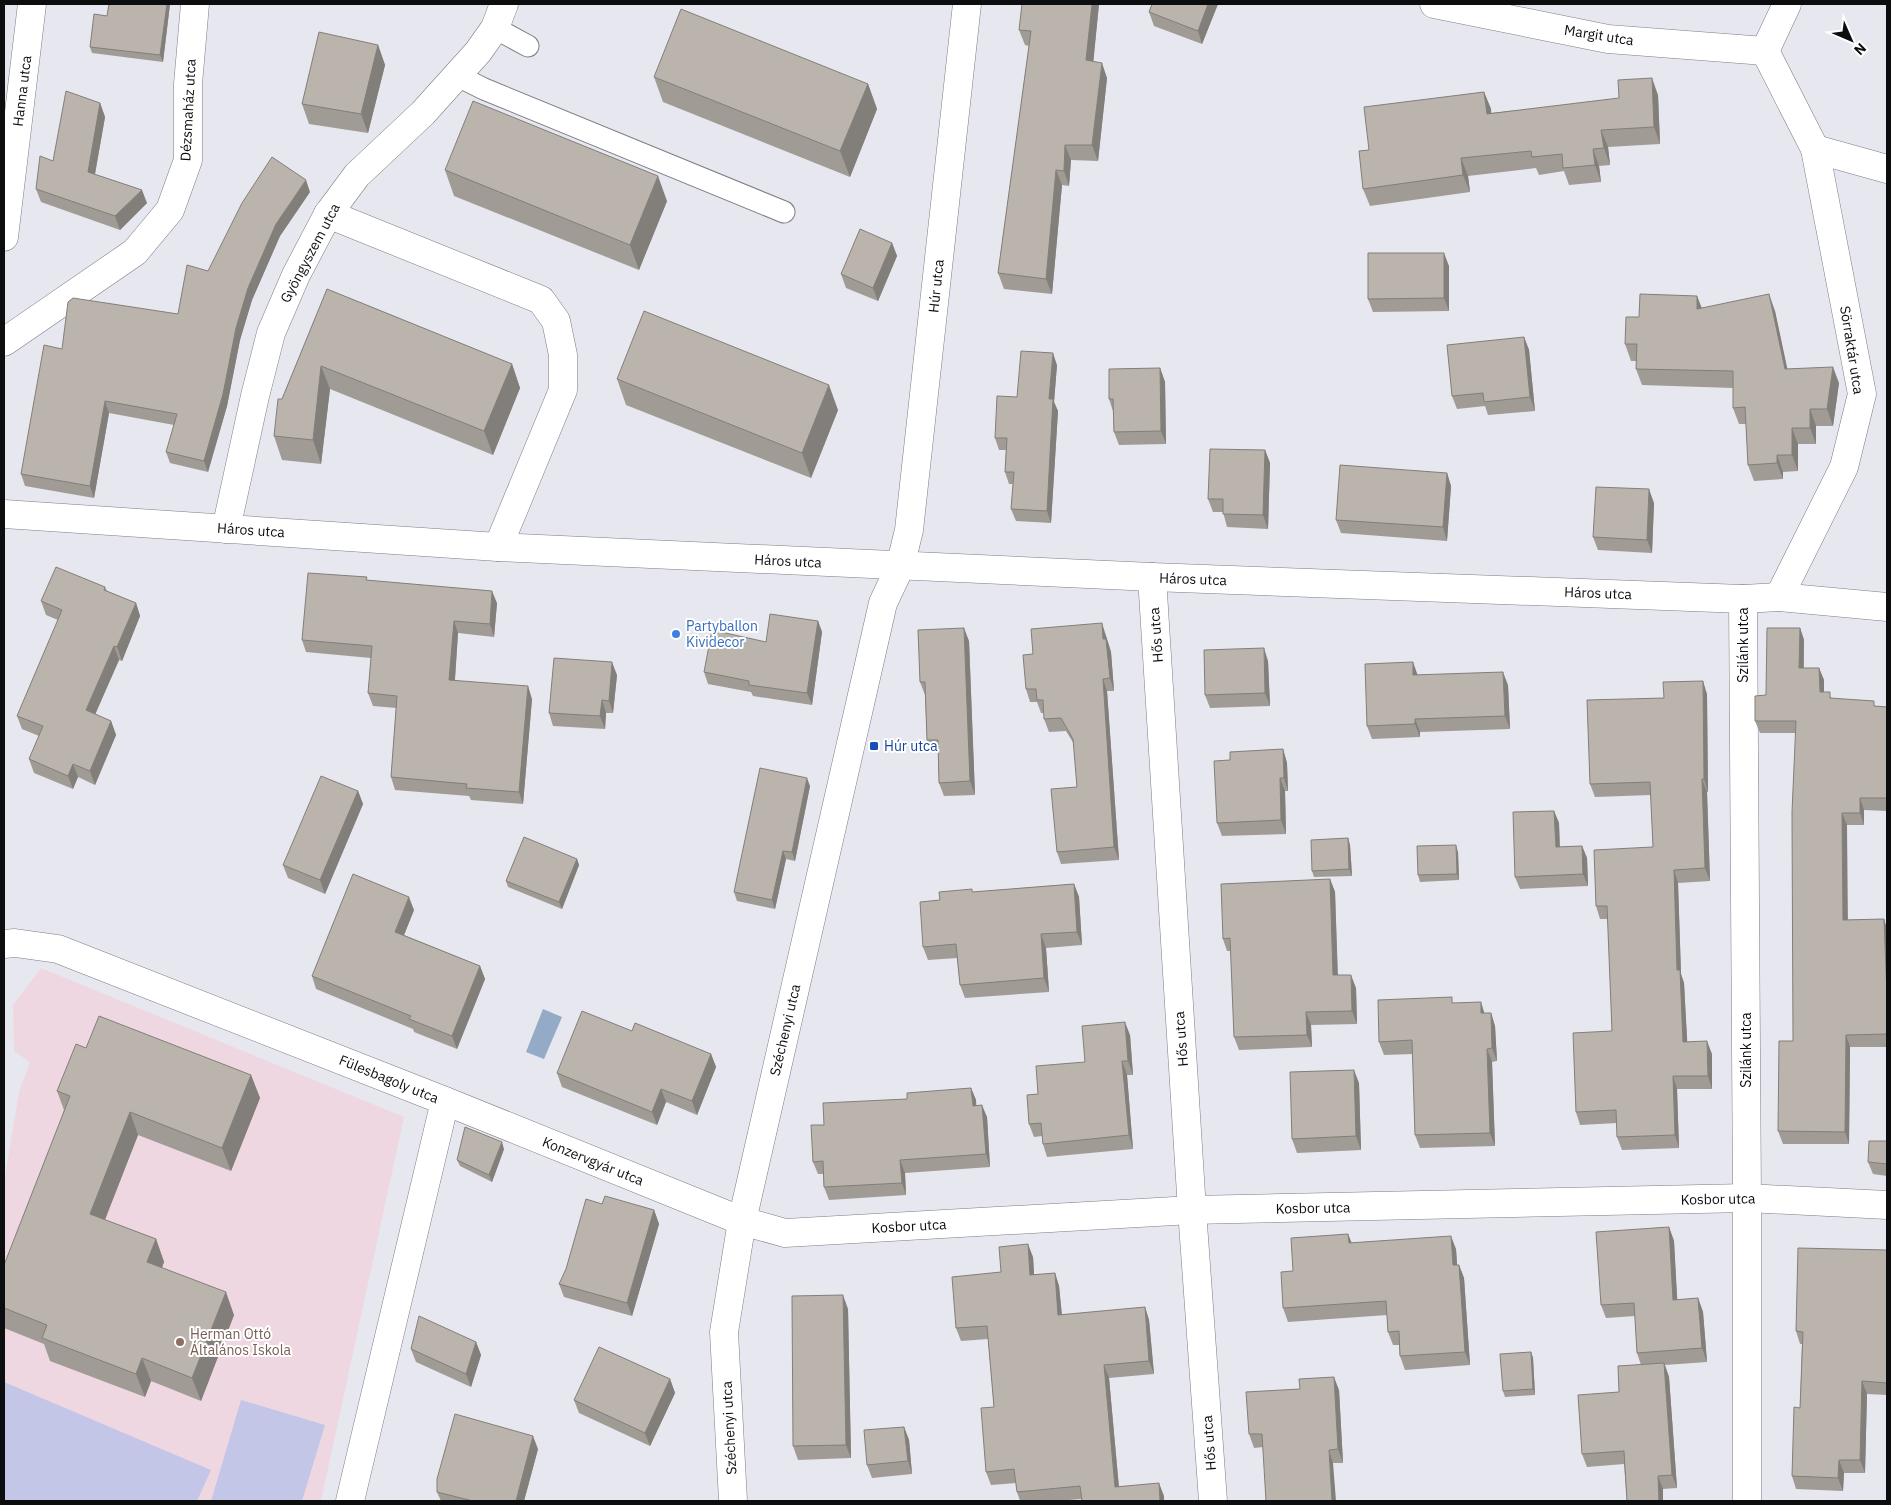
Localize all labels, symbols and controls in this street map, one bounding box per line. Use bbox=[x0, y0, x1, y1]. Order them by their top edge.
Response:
north arrow bbox=[1826, 15, 1876, 65]
street label: Margit utca bbox=[1563, 21, 1636, 49]
text: N bbox=[1850, 39, 1870, 59]
street label: Hanna utca bbox=[9, 54, 35, 128]
street label: Dézsmaház utca bbox=[176, 58, 200, 162]
street label: Gyöngyszem utca bbox=[276, 200, 344, 306]
street label: Húr utca bbox=[924, 258, 948, 314]
street label: Sörraktár utca bbox=[1836, 305, 1868, 396]
street label: Háros utca bbox=[217, 519, 286, 541]
street label: Háros utca bbox=[754, 550, 823, 572]
street label: Háros utca bbox=[1159, 569, 1228, 589]
street label: Háros utca bbox=[1564, 583, 1633, 603]
street label: Hős utca bbox=[1145, 606, 1167, 663]
street label: Szilánk utca bbox=[1734, 607, 1752, 683]
place label: Partyballon Kividecor bbox=[686, 617, 758, 651]
marker: Partyballon Kividecor bbox=[670, 628, 682, 640]
place label: Húr utca bbox=[884, 737, 938, 755]
marker: Húr utca bbox=[868, 740, 880, 752]
street label: Széchenyi utca bbox=[766, 982, 804, 1078]
street label: Hős utca bbox=[1170, 1010, 1192, 1067]
street label: Szilánk utca bbox=[1737, 1012, 1755, 1088]
street label: Fülesbagoly utca bbox=[337, 1051, 442, 1107]
street label: Konzervgyár utca bbox=[540, 1132, 647, 1190]
street label: Kosbor utca bbox=[1680, 1189, 1756, 1209]
street label: Kosbor utca bbox=[1275, 1198, 1351, 1218]
street label: Kosbor utca bbox=[871, 1215, 947, 1237]
place label: Herman Ottó Általános Iskola bbox=[190, 1325, 292, 1359]
marker: Herman Ottó Általános Iskola bbox=[174, 1336, 186, 1348]
street label: Széchenyi utca bbox=[718, 1380, 740, 1475]
street label: Hős utca bbox=[1198, 1414, 1220, 1471]

